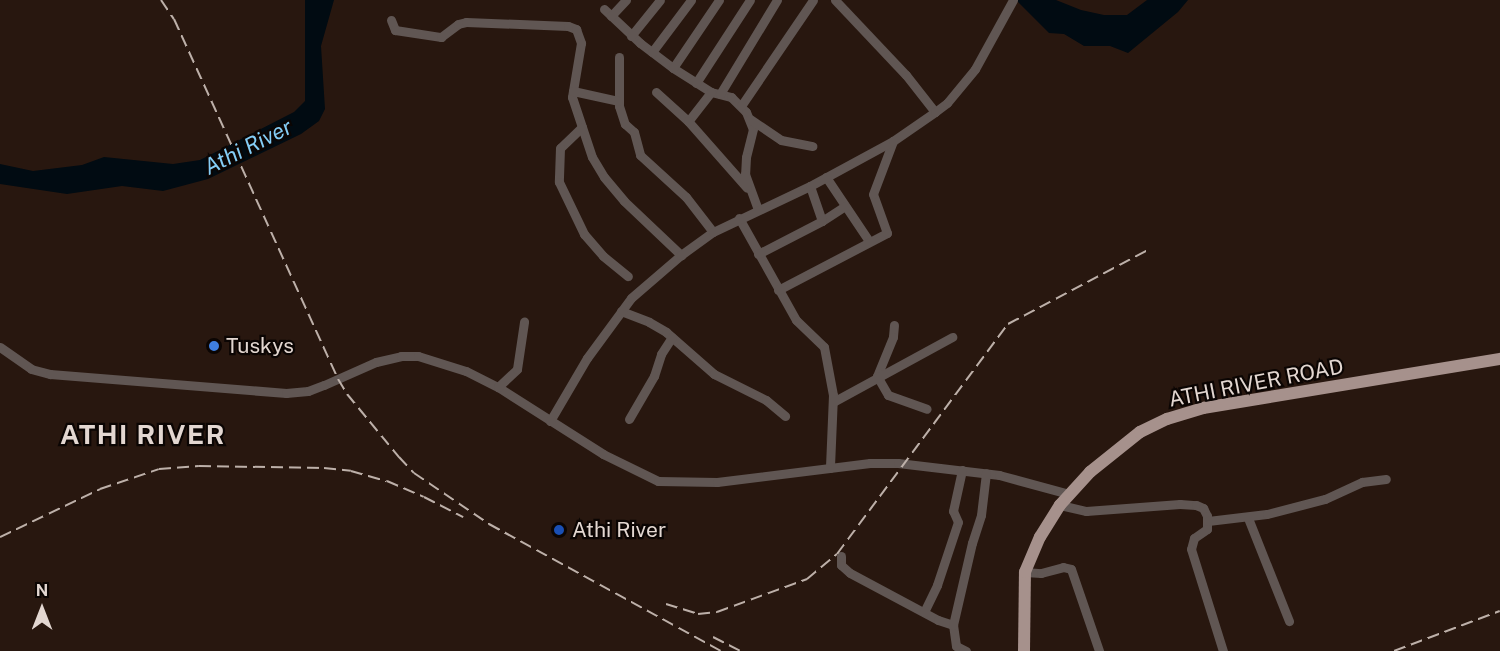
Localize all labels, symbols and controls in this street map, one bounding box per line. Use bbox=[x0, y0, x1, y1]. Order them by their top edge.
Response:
water label: Athi River bbox=[199, 114, 297, 180]
place label: Tuskys bbox=[226, 333, 294, 359]
marker: Tuskys bbox=[207, 339, 221, 353]
street label: ATHI RIVER ROAD bbox=[1166, 354, 1346, 412]
district label: ATHI RIVER bbox=[60, 419, 226, 451]
place label: Athi River bbox=[572, 517, 666, 543]
marker: Athi River bbox=[550, 521, 568, 539]
north arrow bbox=[12, 579, 72, 639]
text: N bbox=[36, 581, 48, 600]

